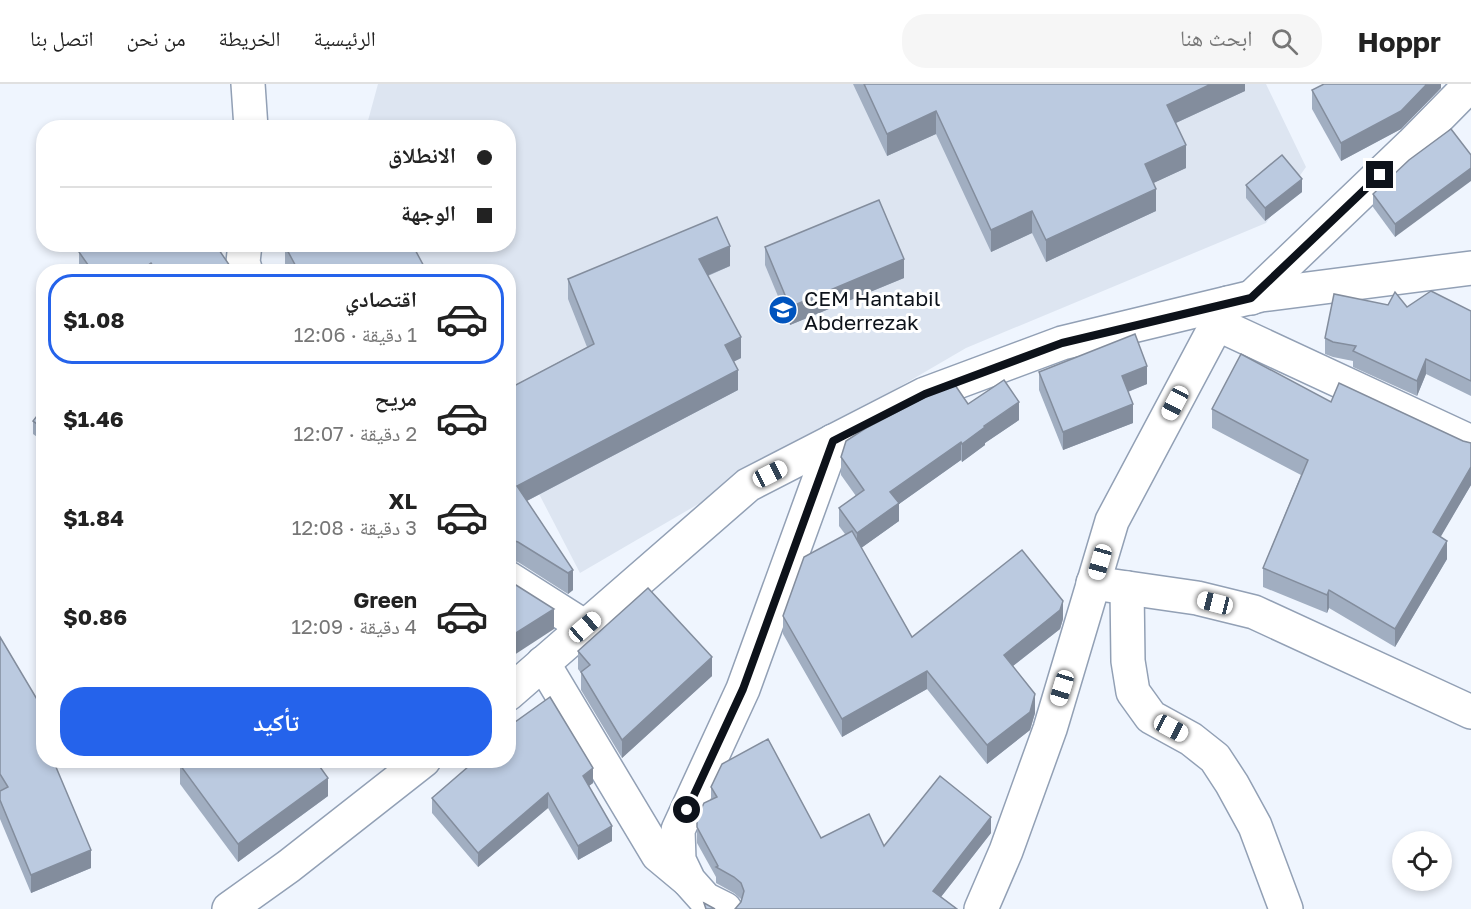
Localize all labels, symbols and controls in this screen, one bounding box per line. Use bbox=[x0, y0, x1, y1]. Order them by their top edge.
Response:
search box bbox=[902, 14, 1322, 68]
text: ابحث هنا bbox=[1180, 24, 1253, 51]
text: اتصل بنا bbox=[30, 25, 93, 51]
text: من نحن bbox=[126, 25, 186, 51]
text: الخريطة bbox=[219, 25, 280, 51]
text: الرئيسية bbox=[313, 25, 376, 51]
icon: search bbox=[1268, 25, 1301, 58]
text: Hoppr bbox=[1358, 25, 1441, 58]
text: الانطلاق bbox=[388, 141, 456, 168]
route end bbox=[1366, 161, 1393, 188]
text: الوجهة bbox=[401, 199, 456, 226]
text: اقتصادي bbox=[345, 285, 417, 312]
place label: CEM Hantabil Abderrezak bbox=[804, 285, 940, 335]
icon: car bbox=[435, 292, 489, 346]
school or university icon: CEM Hantabil Abderrezak bbox=[767, 294, 799, 326]
text: $1.08 bbox=[63, 306, 125, 333]
text: 1 دقيقة · 12:06 bbox=[294, 322, 417, 346]
car bbox=[1159, 383, 1191, 423]
text: مريح bbox=[374, 384, 417, 411]
icon: car bbox=[435, 391, 489, 445]
text: $1.46 bbox=[63, 405, 124, 432]
text: 2 دقيقة · 12:07 bbox=[293, 421, 417, 445]
car bbox=[750, 458, 790, 490]
text: XL bbox=[389, 487, 417, 514]
icon: car bbox=[435, 490, 489, 544]
text: $1.84 bbox=[63, 504, 124, 531]
text: 3 دقيقة · 12:08 bbox=[292, 515, 417, 539]
car bbox=[1086, 542, 1114, 582]
text: Green bbox=[353, 586, 417, 613]
icon: car bbox=[435, 589, 489, 643]
car bbox=[1195, 590, 1235, 616]
text: $0.86 bbox=[63, 603, 127, 630]
car bbox=[566, 608, 604, 646]
text: 4 دقيقة · 12:09 bbox=[291, 614, 417, 638]
car bbox=[1048, 668, 1076, 708]
button: تأكيد bbox=[60, 687, 492, 756]
car bbox=[1151, 712, 1191, 744]
route start bbox=[673, 796, 700, 823]
map controls bbox=[1392, 831, 1452, 891]
button: locate bbox=[1392, 831, 1452, 891]

